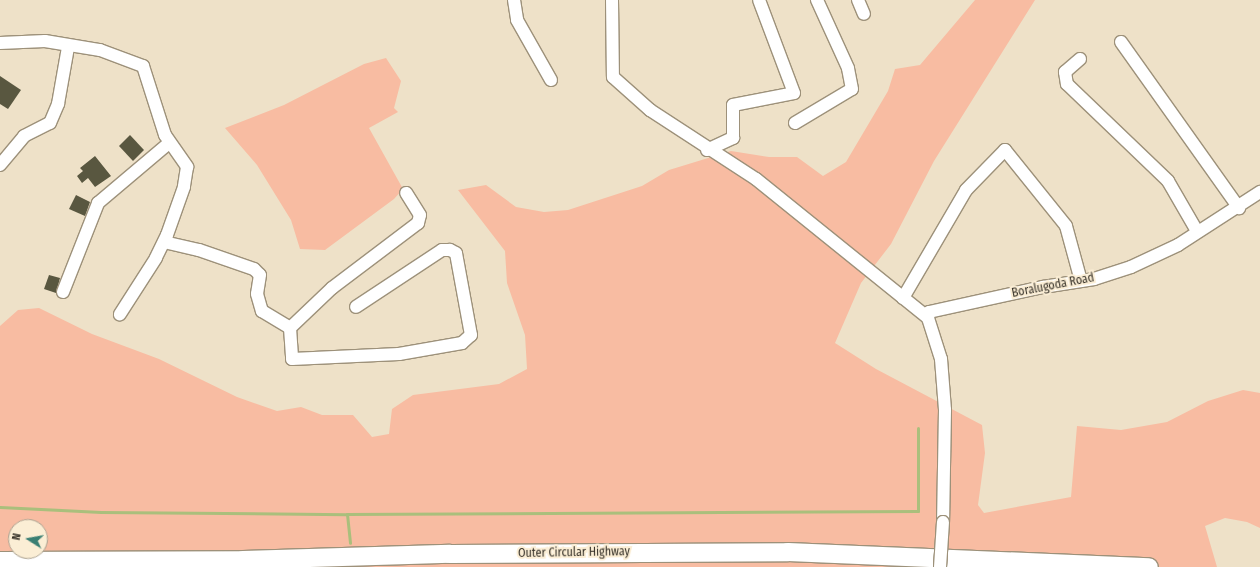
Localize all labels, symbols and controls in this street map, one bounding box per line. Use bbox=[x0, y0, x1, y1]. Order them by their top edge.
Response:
street label: Boralugoda Road bbox=[1011, 271, 1095, 301]
north arrow bbox=[8, 519, 48, 559]
text: N bbox=[10, 532, 24, 541]
street label: Outer Circular Highway bbox=[518, 545, 630, 561]

